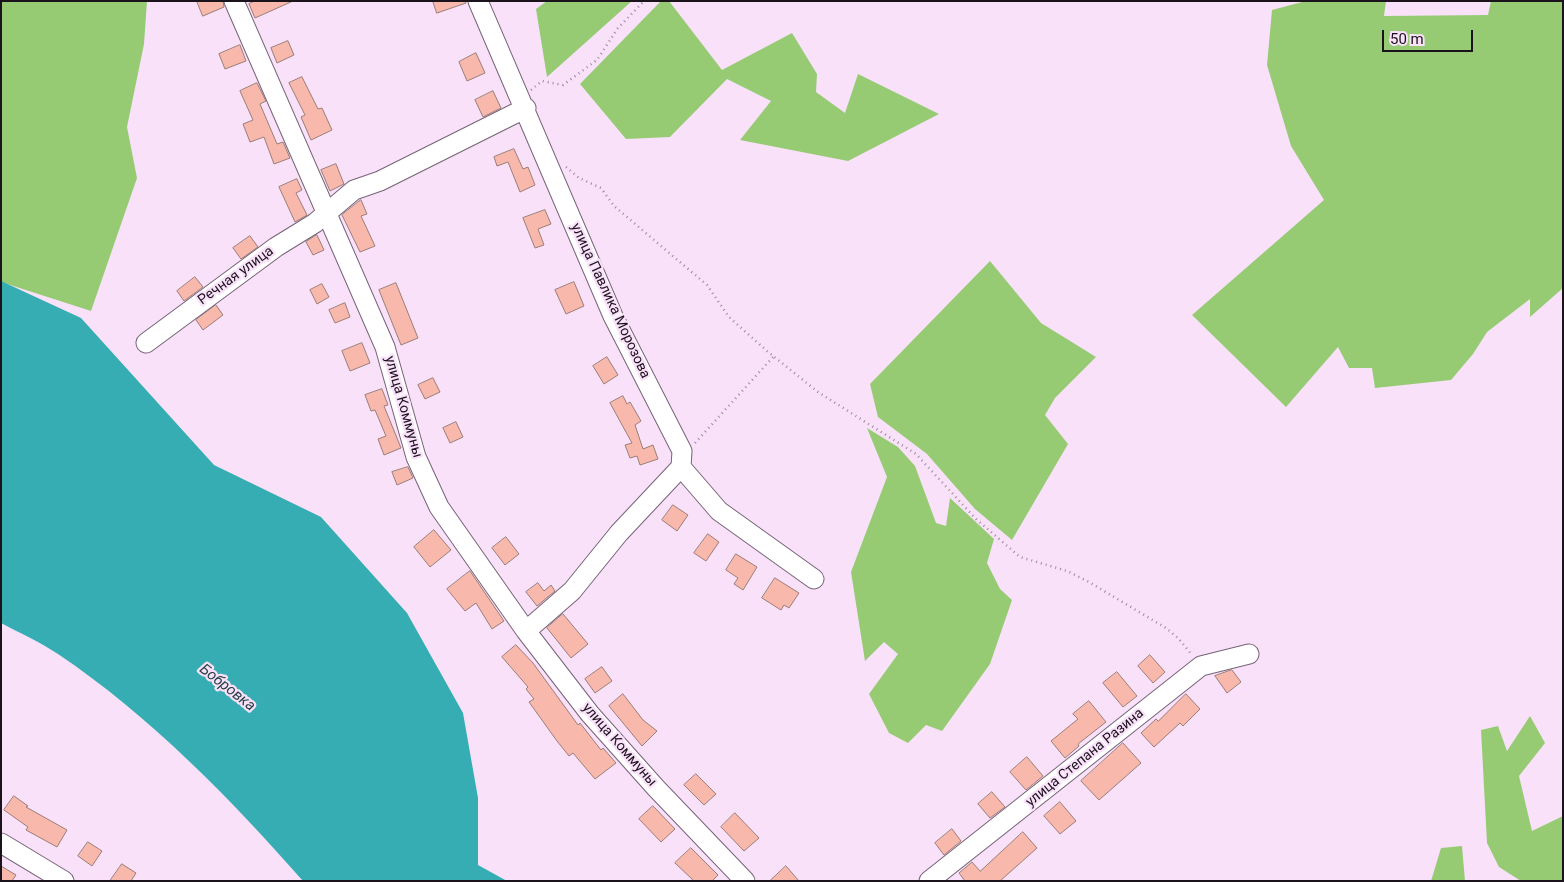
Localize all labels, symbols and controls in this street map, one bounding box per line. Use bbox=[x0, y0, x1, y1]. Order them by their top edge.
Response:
scale bar bbox=[1384, 20, 1475, 52]
text: 50 m bbox=[1390, 30, 1424, 48]
street label: улица Павлика Морозова bbox=[567, 221, 653, 381]
street label: Речная улица bbox=[195, 243, 277, 309]
street label: улица Коммуны bbox=[380, 354, 426, 460]
water label: Бобровка bbox=[195, 661, 259, 715]
street label: улица Коммуны bbox=[578, 700, 660, 790]
street label: улица Степана Разина bbox=[1023, 705, 1147, 811]

